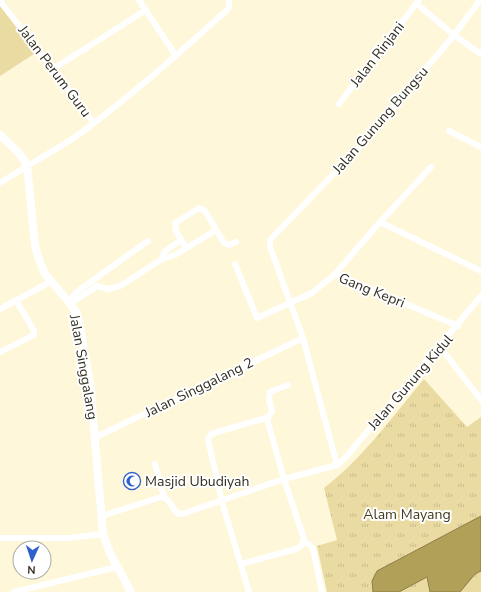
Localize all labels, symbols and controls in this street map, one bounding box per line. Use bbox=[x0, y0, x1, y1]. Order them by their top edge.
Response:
street label: Jalan Rinjani bbox=[345, 18, 409, 92]
street label: Jalan Perum Guru bbox=[13, 21, 95, 121]
street label: Jalan Gunung Bungsu bbox=[328, 63, 432, 179]
street label: Gang Kepri bbox=[336, 269, 408, 312]
street label: Jalan Singgalang bbox=[65, 312, 102, 421]
street label: Jalan Gunung Kidul bbox=[363, 330, 458, 435]
street label: Jalan Singgalang 2 bbox=[141, 353, 257, 422]
mosque icon: Masjid Ubudiyah bbox=[122, 471, 142, 491]
place label: Masjid Ubudiyah bbox=[145, 472, 249, 491]
park label: Alam Mayang bbox=[363, 505, 451, 524]
north arrow bbox=[12, 540, 52, 580]
text: N bbox=[27, 562, 36, 577]

